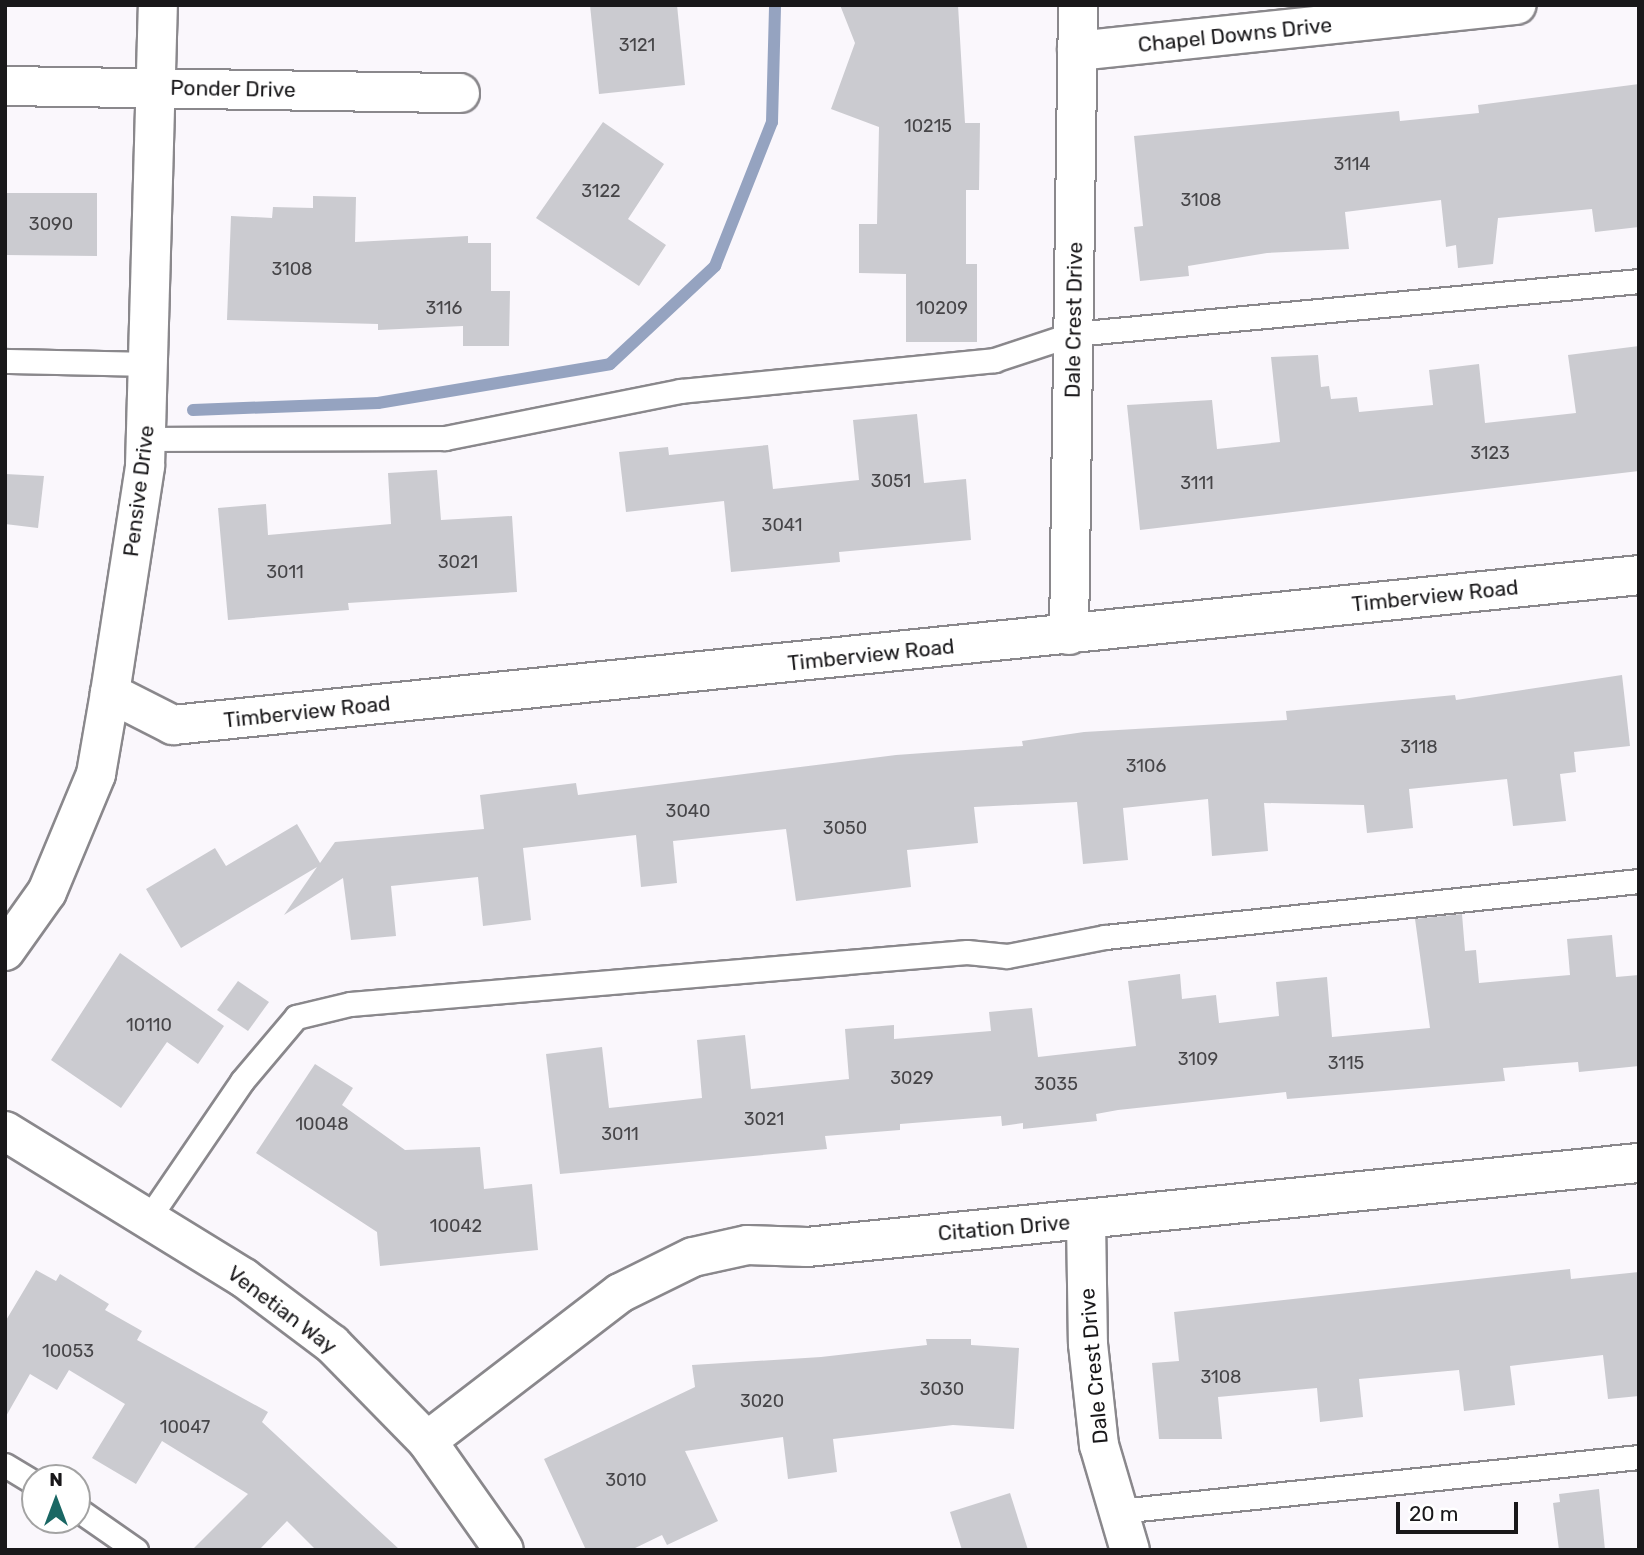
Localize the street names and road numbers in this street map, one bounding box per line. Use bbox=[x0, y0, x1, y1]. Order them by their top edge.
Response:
street label: Chapel Downs Drive bbox=[1137, 12, 1333, 58]
street label: Ponder Drive bbox=[170, 75, 296, 103]
street label: Dale Crest Drive bbox=[1060, 242, 1088, 398]
street label: Pensive Drive bbox=[118, 424, 160, 558]
street label: Timberview Road bbox=[1350, 575, 1520, 617]
street label: Timberview Road bbox=[786, 634, 956, 676]
street label: Timberview Road bbox=[222, 691, 392, 733]
street label: Citation Drive bbox=[937, 1210, 1071, 1246]
street label: Venetian Way bbox=[222, 1261, 342, 1359]
street label: Dale Crest Drive bbox=[1075, 1287, 1113, 1445]

